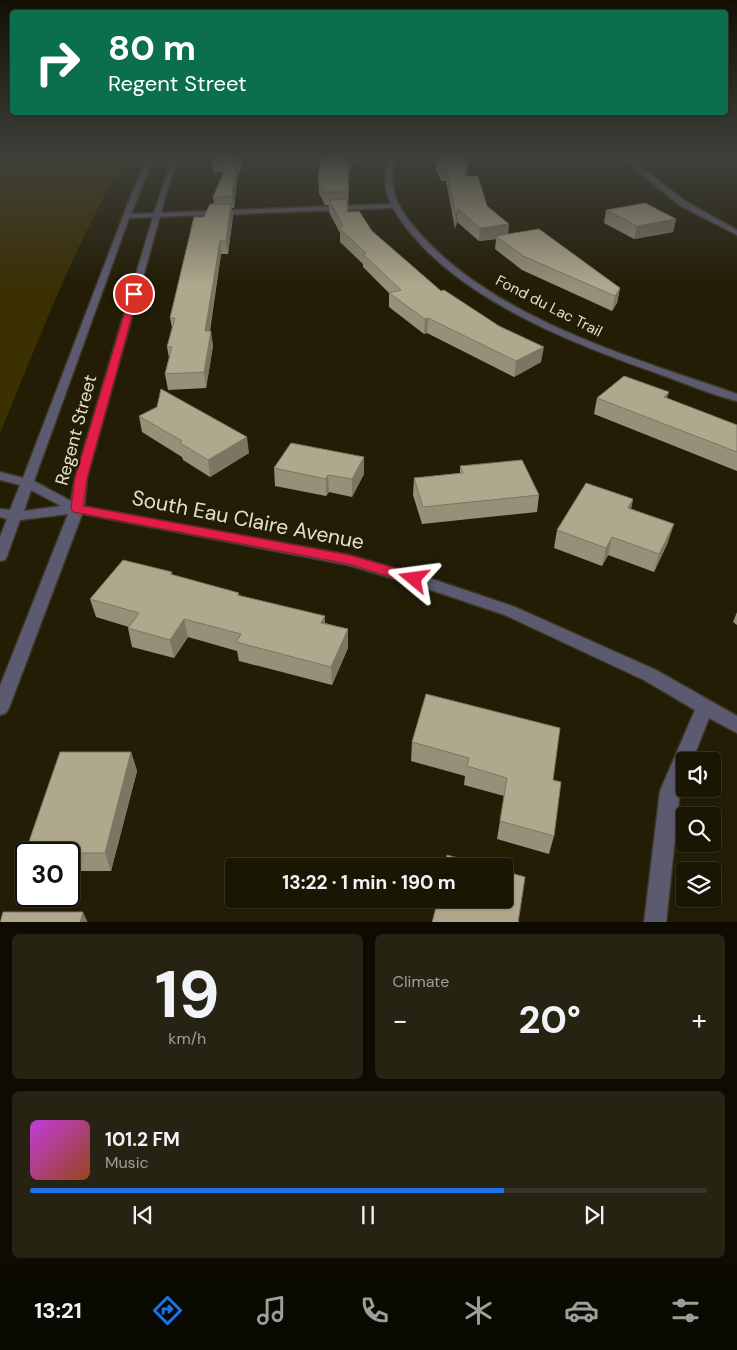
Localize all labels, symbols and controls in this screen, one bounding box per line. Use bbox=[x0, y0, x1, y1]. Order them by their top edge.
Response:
text: 80 m bbox=[108, 25, 196, 71]
icon: right bbox=[25, 30, 90, 95]
text: Regent Street bbox=[108, 69, 247, 98]
street label: Fond du Lac Trail bbox=[492, 270, 606, 342]
pin bbox=[113, 273, 155, 315]
icon: arrive bbox=[120, 280, 148, 308]
street label: Regent Street bbox=[50, 372, 102, 488]
street label: South Eau Claire Avenue bbox=[130, 484, 367, 556]
position arrow bbox=[387, 552, 439, 604]
map controls bbox=[676, 752, 721, 907]
button: sound bbox=[676, 752, 721, 797]
button: search bbox=[676, 807, 721, 852]
speed limit sign: 30 bbox=[15, 842, 80, 907]
button: layers bbox=[676, 862, 721, 907]
text: 13:22 · 1 min · 190 m bbox=[282, 870, 456, 895]
text: 19 bbox=[155, 953, 220, 1037]
text: Climate bbox=[393, 971, 449, 992]
text: 20° bbox=[519, 995, 581, 1045]
text: − bbox=[393, 1002, 408, 1039]
text: + bbox=[692, 1002, 707, 1039]
text: km/h bbox=[168, 1028, 206, 1049]
text: 101.2 FM bbox=[105, 1127, 180, 1152]
text: Music bbox=[105, 1152, 149, 1173]
icon: previous bbox=[129, 1201, 157, 1229]
icon: pause bbox=[354, 1201, 382, 1229]
icon: next bbox=[580, 1201, 608, 1229]
icon: directions bbox=[150, 1293, 185, 1328]
icon: music bbox=[254, 1293, 289, 1328]
icon: phone bbox=[357, 1293, 392, 1328]
icon: climate bbox=[461, 1293, 496, 1328]
icon: car bbox=[564, 1293, 599, 1328]
icon: filters bbox=[668, 1293, 703, 1328]
text: 13:21 bbox=[34, 1296, 82, 1325]

